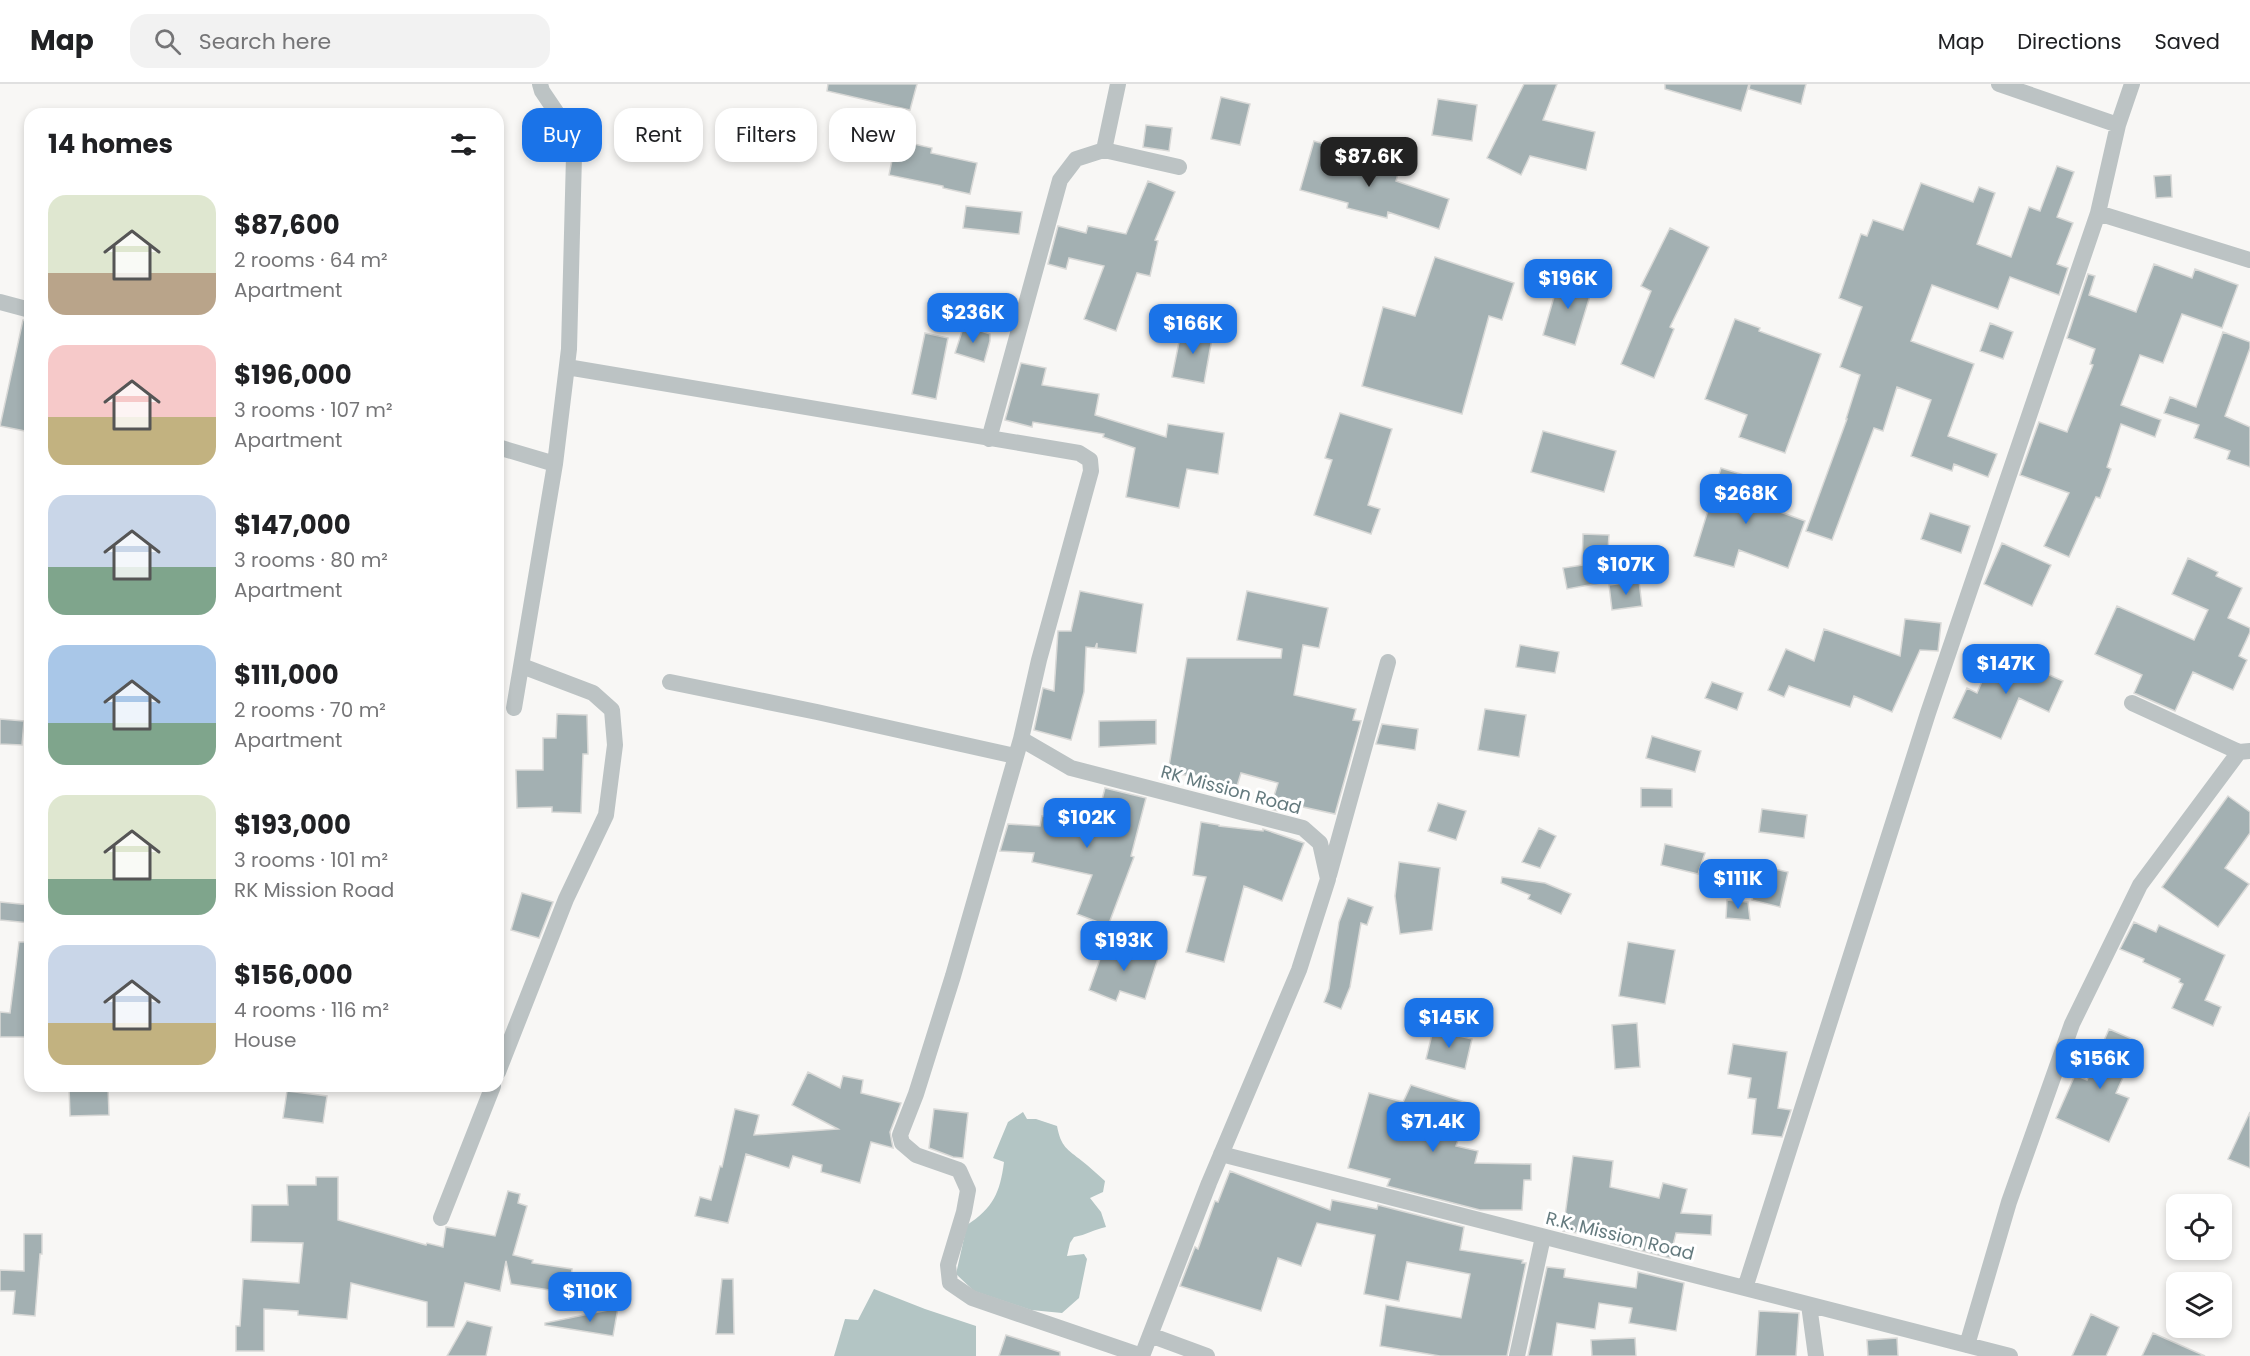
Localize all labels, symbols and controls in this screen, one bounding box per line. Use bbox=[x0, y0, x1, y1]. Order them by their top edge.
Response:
search box bbox=[130, 14, 550, 68]
text: Map bbox=[30, 21, 94, 60]
icon: search bbox=[151, 25, 184, 58]
text: Search here bbox=[199, 26, 331, 57]
text: Map bbox=[1938, 27, 1984, 56]
text: Directions bbox=[2017, 27, 2121, 56]
text: Saved bbox=[2154, 27, 2220, 56]
chip: Buy bbox=[522, 108, 602, 162]
chip: Rent bbox=[614, 108, 703, 162]
chip: Filters bbox=[715, 108, 817, 162]
chip: New bbox=[829, 108, 916, 162]
text: 14 homes bbox=[48, 126, 173, 162]
icon: filters bbox=[447, 128, 480, 161]
pin: $87.6K bbox=[1320, 137, 1418, 188]
text: $87.6K bbox=[1334, 142, 1404, 170]
text: $87,600 bbox=[234, 207, 340, 243]
icon: home bbox=[96, 219, 168, 291]
text: 2 rooms · 64 m² bbox=[234, 246, 388, 274]
pin: $196K bbox=[1526, 259, 1610, 310]
text: $196K bbox=[1538, 264, 1598, 292]
text: Apartment bbox=[234, 276, 342, 304]
pin: $236K bbox=[931, 293, 1015, 344]
text: $236K bbox=[941, 298, 1005, 326]
pin: $166K bbox=[1151, 304, 1235, 355]
text: $166K bbox=[1163, 309, 1223, 337]
text: $196,000 bbox=[234, 357, 352, 393]
icon: home bbox=[96, 369, 168, 441]
text: 3 rooms · 107 m² bbox=[234, 396, 393, 424]
text: Apartment bbox=[234, 426, 342, 454]
pin: $268K bbox=[1704, 474, 1788, 525]
text: $268K bbox=[1714, 479, 1778, 507]
text: $147,000 bbox=[234, 507, 351, 543]
icon: home bbox=[96, 519, 168, 591]
pin: $107K bbox=[1584, 545, 1668, 596]
text: 3 rooms · 80 m² bbox=[234, 546, 388, 574]
text: $107K bbox=[1597, 550, 1655, 578]
text: Apartment bbox=[234, 576, 342, 604]
pin: $147K bbox=[1964, 644, 2048, 695]
text: $147K bbox=[1977, 649, 2035, 677]
text: $111,000 bbox=[234, 657, 339, 693]
icon: home bbox=[96, 669, 168, 741]
text: 2 rooms · 70 m² bbox=[234, 696, 386, 724]
text: Apartment bbox=[234, 726, 342, 754]
street label: RK Mission Road bbox=[1158, 759, 1304, 820]
pin: $102K bbox=[1045, 798, 1129, 849]
text: $102K bbox=[1057, 803, 1117, 831]
text: $193,000 bbox=[234, 807, 351, 843]
icon: home bbox=[96, 819, 168, 891]
text: 3 rooms · 101 m² bbox=[234, 846, 388, 874]
pin: $111K bbox=[1696, 859, 1780, 910]
text: $111K bbox=[1713, 864, 1763, 892]
text: RK Mission Road bbox=[234, 876, 394, 904]
pin: $193K bbox=[1082, 921, 1166, 972]
text: $193K bbox=[1094, 926, 1154, 954]
text: $156,000 bbox=[234, 957, 353, 993]
icon: home bbox=[96, 969, 168, 1041]
text: 4 rooms · 116 m² bbox=[234, 996, 389, 1024]
pin: $145K bbox=[1407, 998, 1491, 1049]
text: $145K bbox=[1418, 1003, 1480, 1031]
text: House bbox=[234, 1026, 296, 1054]
pin: $156K bbox=[2058, 1039, 2142, 1090]
text: $156K bbox=[2070, 1044, 2130, 1072]
pin: $71.4K bbox=[1384, 1102, 1482, 1153]
text: $71.4K bbox=[1401, 1107, 1465, 1135]
map controls bbox=[2166, 1194, 2232, 1338]
button: locate bbox=[2166, 1194, 2232, 1260]
street label: R.K. Mission Road bbox=[1543, 1205, 1697, 1266]
pin: $110K bbox=[548, 1272, 632, 1323]
button: layers bbox=[2166, 1272, 2232, 1338]
text: $110K bbox=[562, 1277, 618, 1305]

